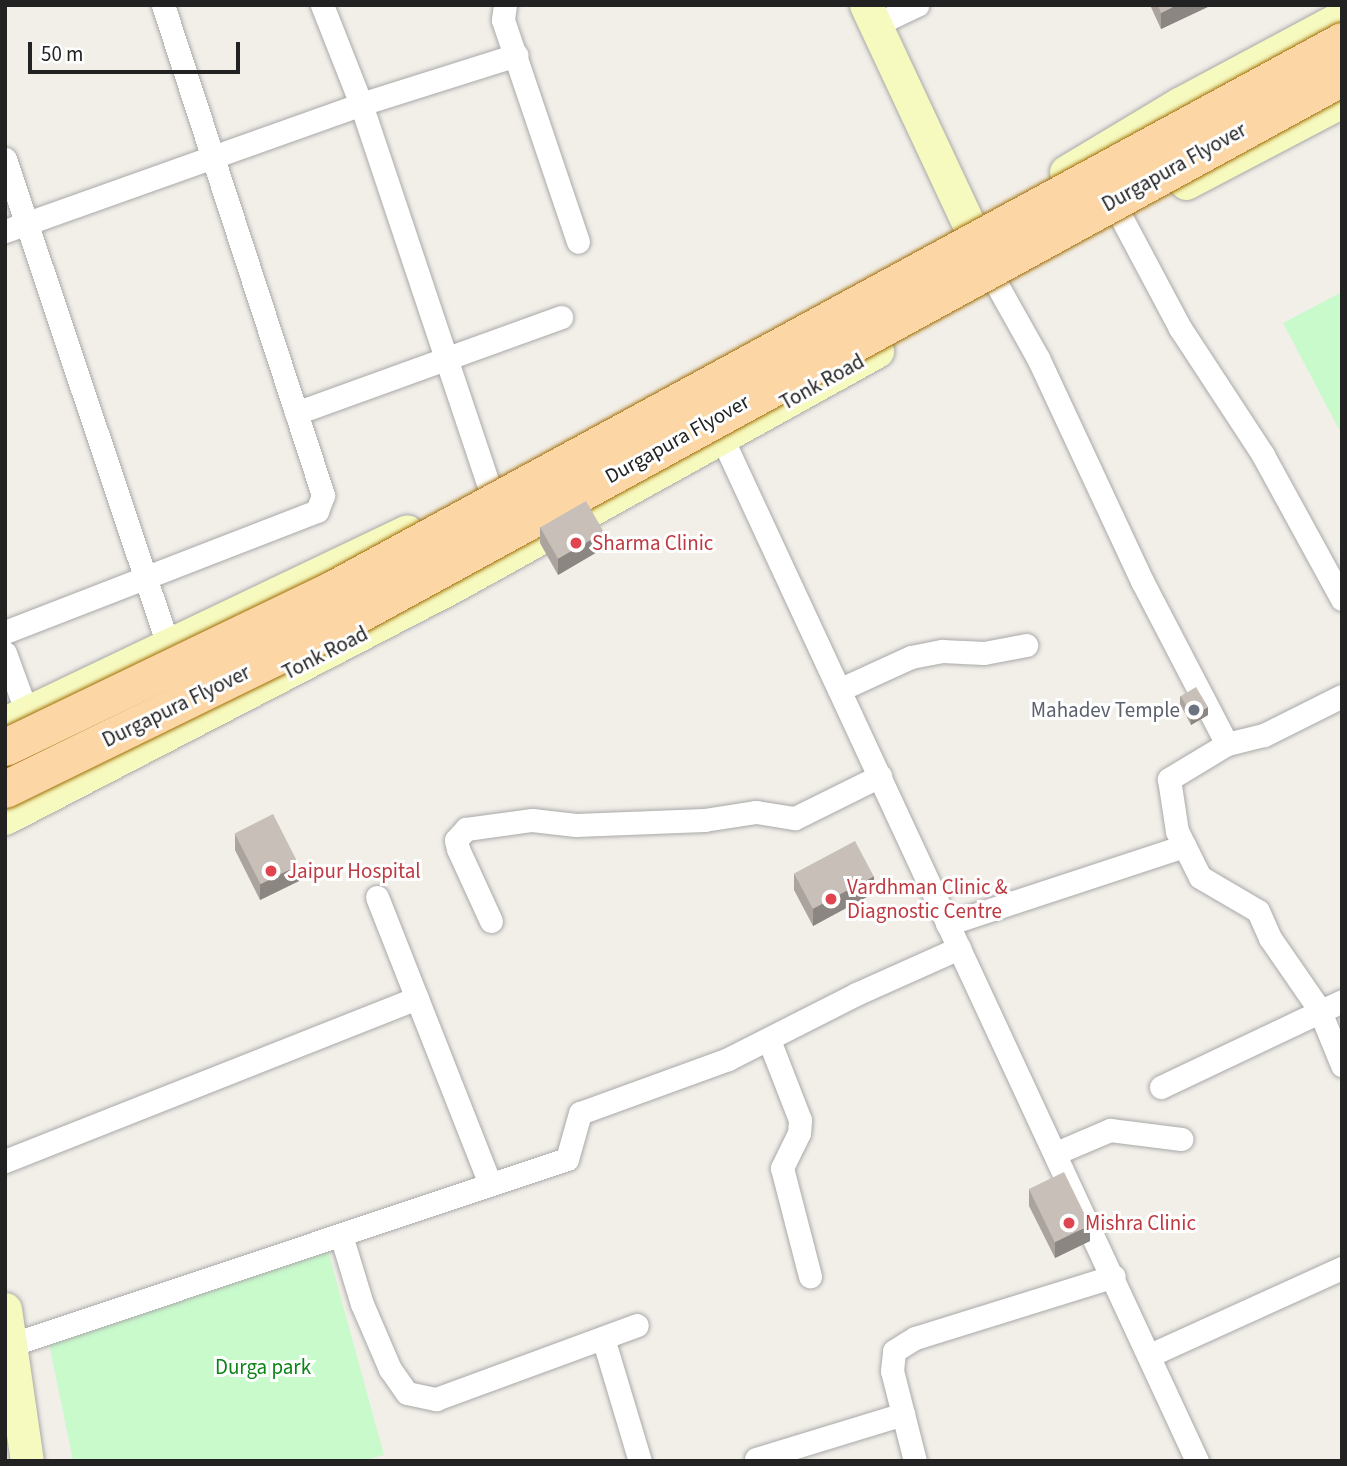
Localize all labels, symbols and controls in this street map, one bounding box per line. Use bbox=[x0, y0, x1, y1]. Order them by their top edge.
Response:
scale bar bbox=[32, 28, 243, 72]
text: 50 m bbox=[41, 39, 83, 69]
street label: Durgapura Flyover bbox=[1097, 117, 1251, 217]
street label: Tonk Road bbox=[775, 349, 869, 415]
street label: Durgapura Flyover bbox=[600, 389, 754, 489]
place label: Sharma Clinic bbox=[592, 530, 713, 556]
marker: Sharma Clinic bbox=[566, 533, 586, 553]
street label: Tonk Road bbox=[278, 621, 372, 685]
street label: Durgapura Flyover bbox=[98, 659, 254, 753]
place label: Mahadev Temple bbox=[1031, 697, 1180, 723]
marker: Mahadev Temple bbox=[1186, 702, 1202, 718]
place label: Jaipur Hospital bbox=[287, 858, 421, 884]
marker: Jaipur Hospital bbox=[261, 861, 281, 881]
place label: Vardhman Clinic & Diagnostic Centre bbox=[847, 874, 1007, 924]
marker: Vardhman Clinic & Diagnostic Centre bbox=[821, 889, 841, 909]
place label: Mishra Clinic bbox=[1085, 1210, 1196, 1236]
marker: Mishra Clinic bbox=[1059, 1213, 1079, 1233]
park label: Durga park bbox=[215, 1354, 311, 1380]

